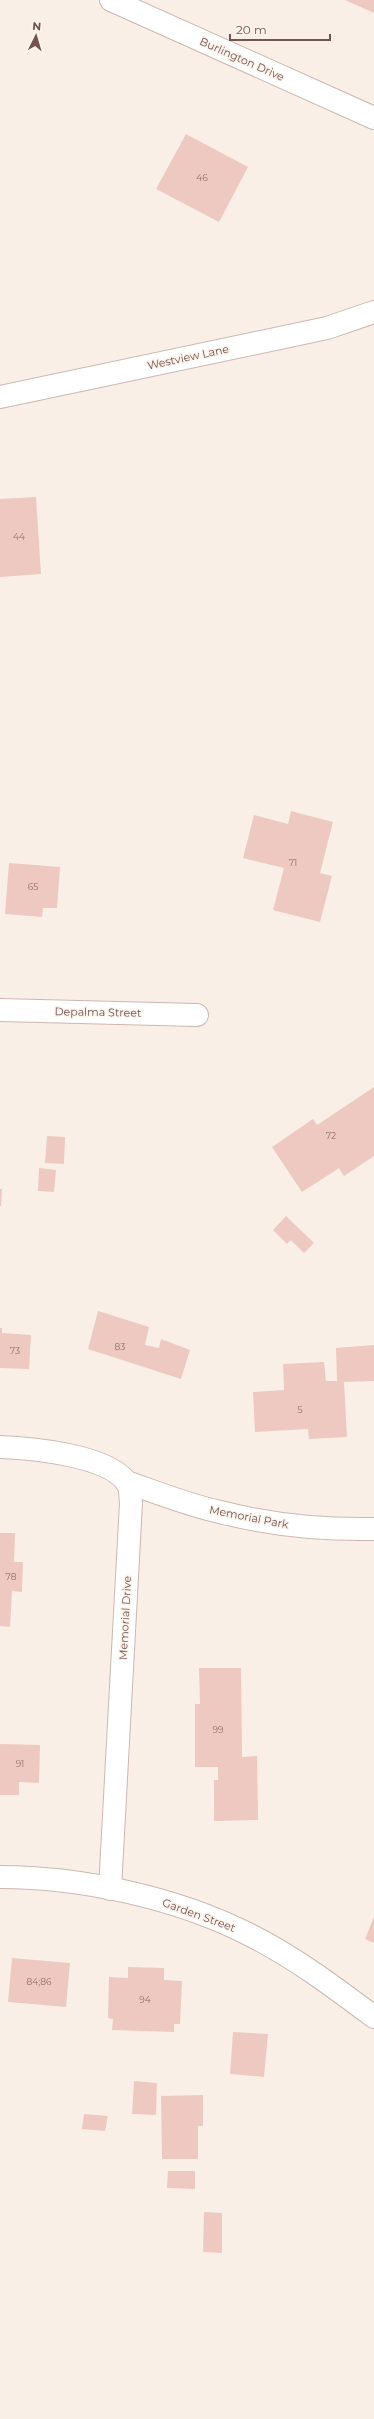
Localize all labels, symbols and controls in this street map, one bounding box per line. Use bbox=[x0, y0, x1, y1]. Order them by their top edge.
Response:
north arrow bbox=[16, 16, 56, 56]
scale bar bbox=[230, 16, 330, 42]
text: N bbox=[32, 19, 42, 33]
text: 20 m bbox=[236, 22, 267, 37]
street label: Burlington Drive bbox=[198, 34, 287, 84]
house number: 46 bbox=[196, 172, 208, 183]
street label: Westview Lane bbox=[146, 341, 230, 372]
house number: 44 bbox=[13, 531, 25, 542]
house number: 71 bbox=[289, 857, 297, 868]
house number: 65 bbox=[28, 881, 38, 892]
street label: Depalma Street bbox=[54, 1004, 142, 1020]
house number: 72 bbox=[326, 1130, 336, 1141]
house number: 83 bbox=[115, 1341, 125, 1352]
house number: 73 bbox=[10, 1345, 20, 1356]
house number: 5 bbox=[297, 1404, 303, 1415]
street label: Memorial Park bbox=[208, 1502, 290, 1532]
house number: 78 bbox=[6, 1571, 17, 1582]
street label: Memorial Drive bbox=[116, 1575, 134, 1660]
house number: 99 bbox=[213, 1724, 224, 1735]
house number: 91 bbox=[16, 1758, 24, 1769]
street label: Garden Street bbox=[160, 1895, 238, 1935]
house number: 84;86 bbox=[27, 1976, 52, 1987]
house number: 94 bbox=[139, 1994, 151, 2005]

